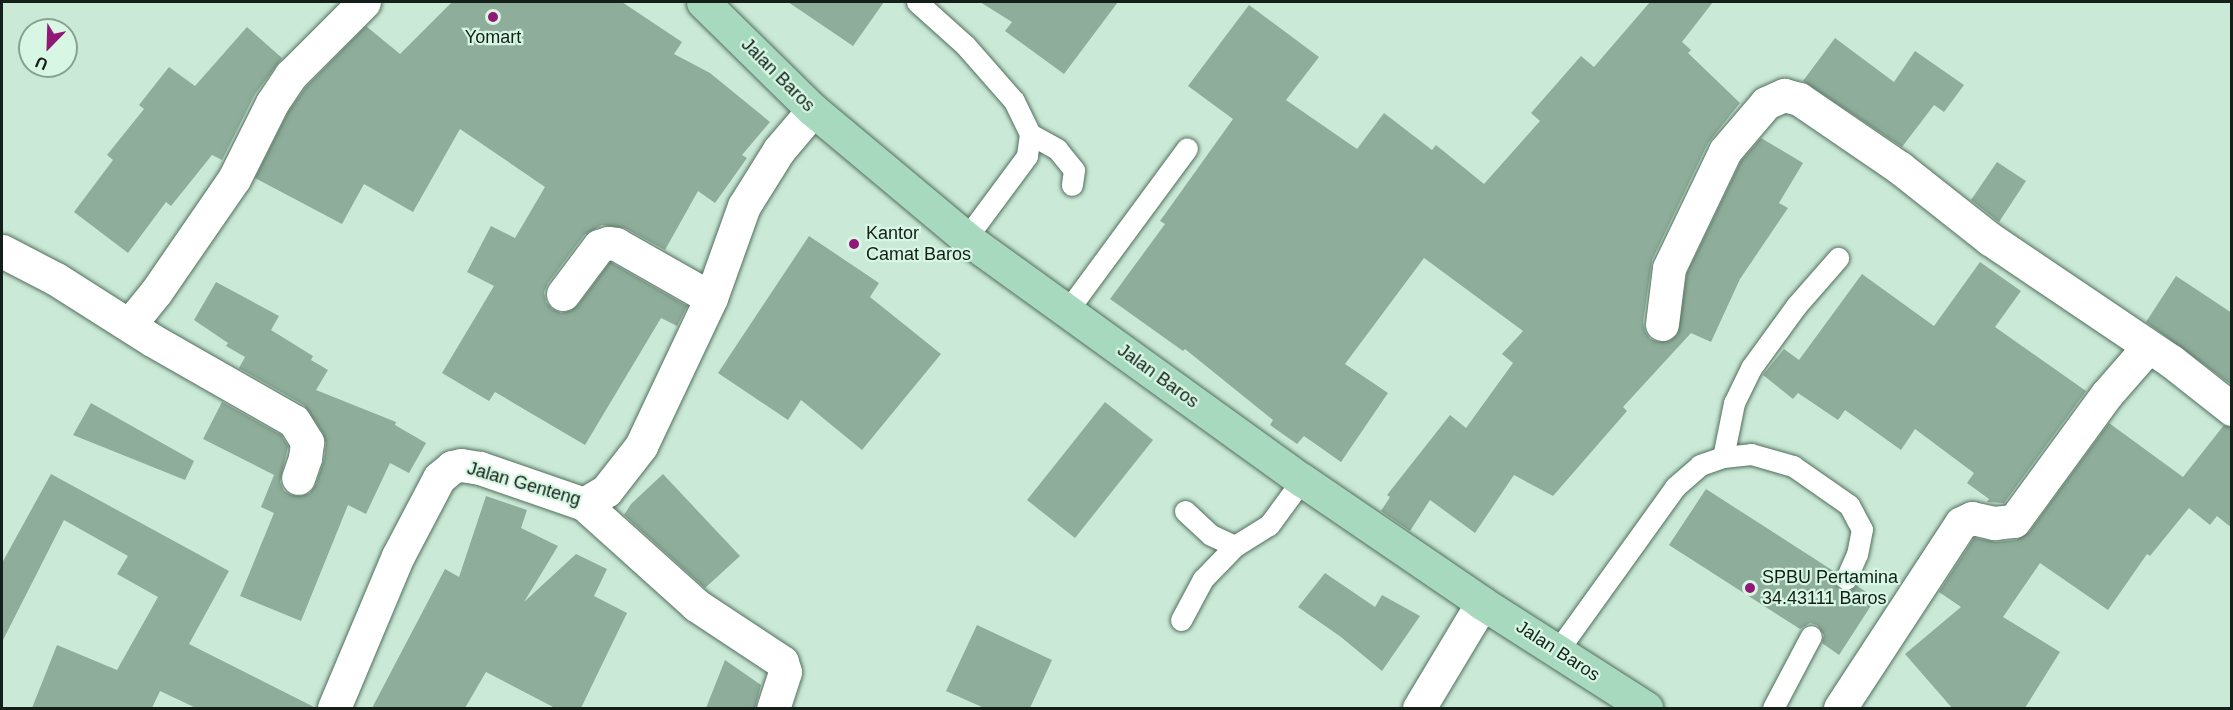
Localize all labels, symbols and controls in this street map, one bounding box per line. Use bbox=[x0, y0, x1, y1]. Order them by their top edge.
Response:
marker: Yomart bbox=[486, 10, 500, 24]
north arrow bbox=[18, 18, 78, 78]
place label: Yomart bbox=[465, 26, 521, 48]
street label: Jalan Baros bbox=[737, 34, 819, 116]
text: U bbox=[33, 53, 50, 73]
place label: Kantor Camat Baros bbox=[866, 223, 971, 266]
marker: Kantor Camat Baros bbox=[847, 237, 861, 251]
street label: Jalan Baros bbox=[1113, 339, 1203, 413]
street label: Jalan Genteng bbox=[465, 457, 583, 511]
place label: SPBU Pertamina 34.43111 Baros bbox=[1762, 567, 1898, 610]
marker: SPBU Pertamina 34.43111 Baros bbox=[1743, 581, 1757, 595]
street label: Jalan Baros bbox=[1512, 616, 1604, 686]

